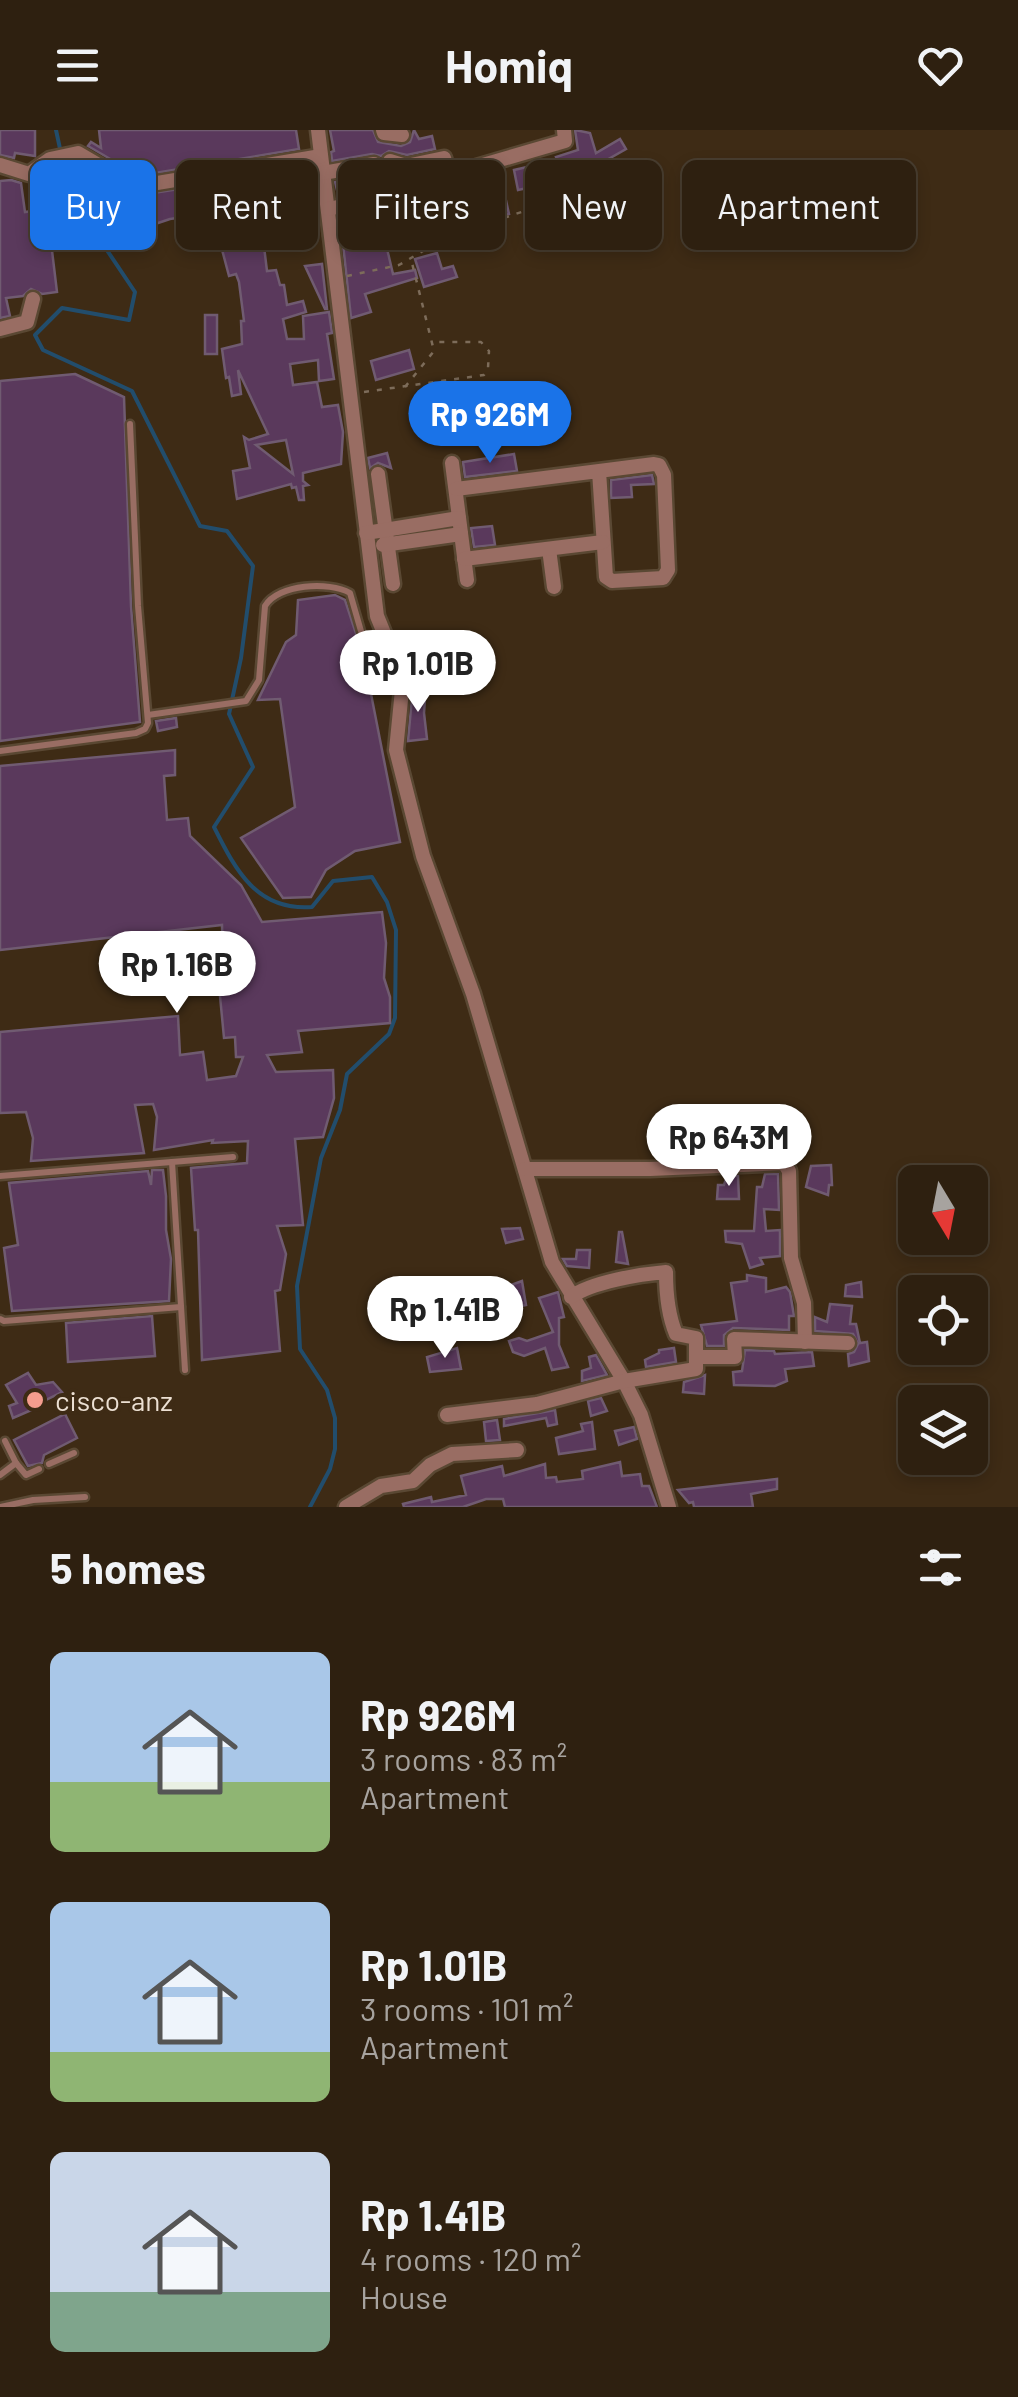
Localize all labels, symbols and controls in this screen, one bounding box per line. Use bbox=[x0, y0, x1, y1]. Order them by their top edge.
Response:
icon: menu bbox=[50, 38, 105, 93]
text: Homiq bbox=[445, 38, 573, 92]
icon: heart bbox=[913, 38, 968, 93]
chip: Buy bbox=[30, 160, 156, 250]
chip: Rent bbox=[176, 160, 318, 250]
chip: Filters bbox=[338, 160, 505, 250]
chip: New bbox=[525, 160, 662, 250]
chip: Apartment bbox=[682, 160, 916, 250]
pin: Rp 926M bbox=[398, 381, 582, 466]
text: Rp 926M bbox=[430, 394, 550, 432]
pin: Rp 1.01B bbox=[315, 630, 521, 715]
text: Rp 1.01B bbox=[362, 643, 474, 681]
pin: Rp 1.16B bbox=[74, 931, 280, 1016]
text: Rp 1.16B bbox=[121, 944, 233, 982]
pin: Rp 643M bbox=[637, 1104, 821, 1189]
text: Rp 643M bbox=[669, 1117, 789, 1155]
north arrow bbox=[898, 1165, 988, 1255]
map controls bbox=[898, 1165, 988, 1475]
button: locate bbox=[898, 1275, 988, 1365]
pin: Rp 1.41B bbox=[342, 1276, 548, 1361]
text: Rp 1.41B bbox=[389, 1289, 501, 1327]
place label: cisco-anz bbox=[55, 1383, 173, 1417]
button: layers bbox=[898, 1385, 988, 1475]
marker: cisco-anz bbox=[24, 1389, 46, 1411]
icon: filters bbox=[913, 1540, 968, 1595]
text: 5 homes bbox=[50, 1542, 206, 1592]
text: Rp 926M bbox=[360, 1689, 516, 1739]
icon: home bbox=[130, 1692, 250, 1812]
text: 3 rooms · 83 m² bbox=[360, 1739, 567, 1777]
text: Apartment bbox=[360, 1777, 509, 1815]
text: Rp 1.01B bbox=[360, 1939, 508, 1989]
icon: home bbox=[130, 1942, 250, 2062]
text: 3 rooms · 101 m² bbox=[360, 1989, 574, 2027]
text: Apartment bbox=[360, 2027, 509, 2065]
text: Rp 1.41B bbox=[360, 2189, 507, 2239]
icon: home bbox=[130, 2192, 250, 2312]
text: 4 rooms · 120 m² bbox=[360, 2239, 582, 2277]
text: House bbox=[360, 2277, 448, 2315]

